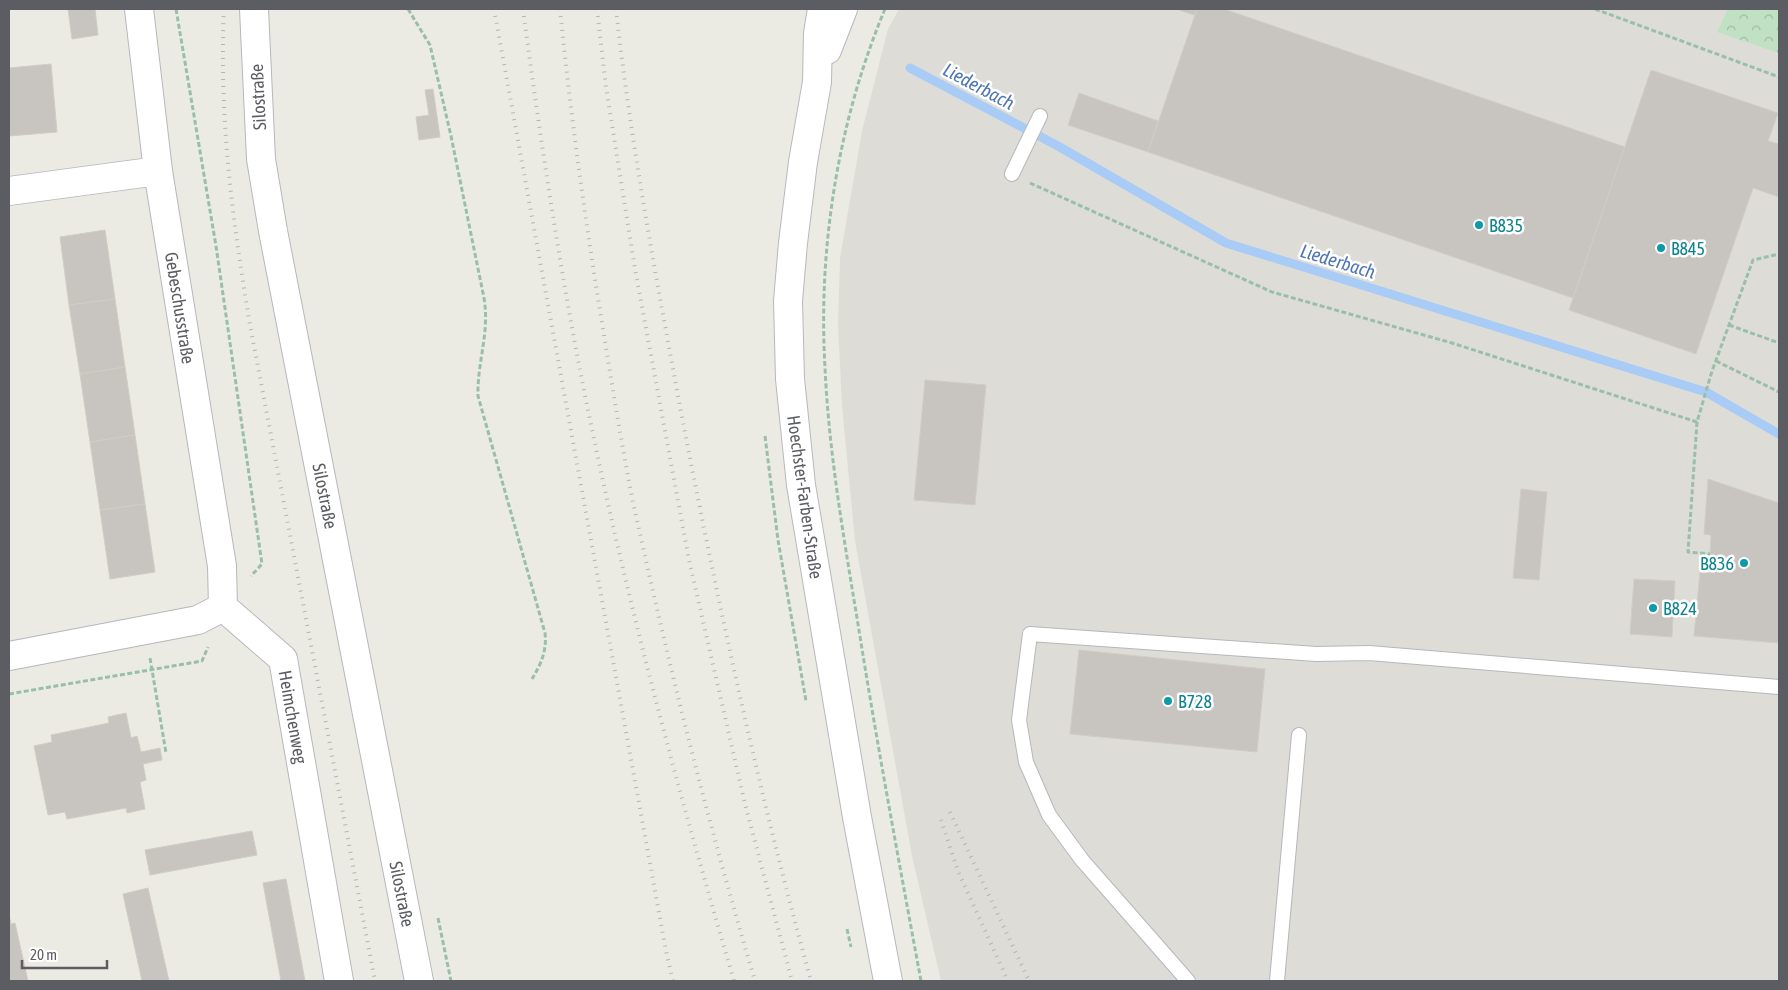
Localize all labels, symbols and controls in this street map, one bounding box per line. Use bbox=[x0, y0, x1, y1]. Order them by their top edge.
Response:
water label: Liederbach bbox=[940, 58, 1018, 114]
street label: Silostraße bbox=[246, 63, 270, 131]
place label: B835 bbox=[1489, 215, 1523, 236]
marker: B835 bbox=[1473, 219, 1485, 231]
place label: B845 bbox=[1671, 238, 1705, 259]
water label: Liederbach bbox=[1298, 239, 1378, 283]
marker: B845 bbox=[1655, 242, 1667, 254]
street label: Gebeschusstraße bbox=[161, 251, 199, 365]
street label: Hoechster-Farben-Straße bbox=[783, 414, 827, 580]
street label: Silostraße bbox=[308, 461, 342, 531]
place label: B836 bbox=[1700, 553, 1734, 574]
marker: B836 bbox=[1738, 557, 1750, 569]
place label: B824 bbox=[1663, 598, 1697, 619]
marker: B824 bbox=[1647, 602, 1659, 614]
street label: Heimchenweg bbox=[274, 669, 312, 766]
place label: B728 bbox=[1178, 691, 1212, 712]
marker: B728 bbox=[1162, 695, 1174, 707]
street label: Silostraße bbox=[385, 859, 419, 929]
scale bar bbox=[22, 938, 108, 970]
text: 20 m bbox=[30, 946, 57, 963]

